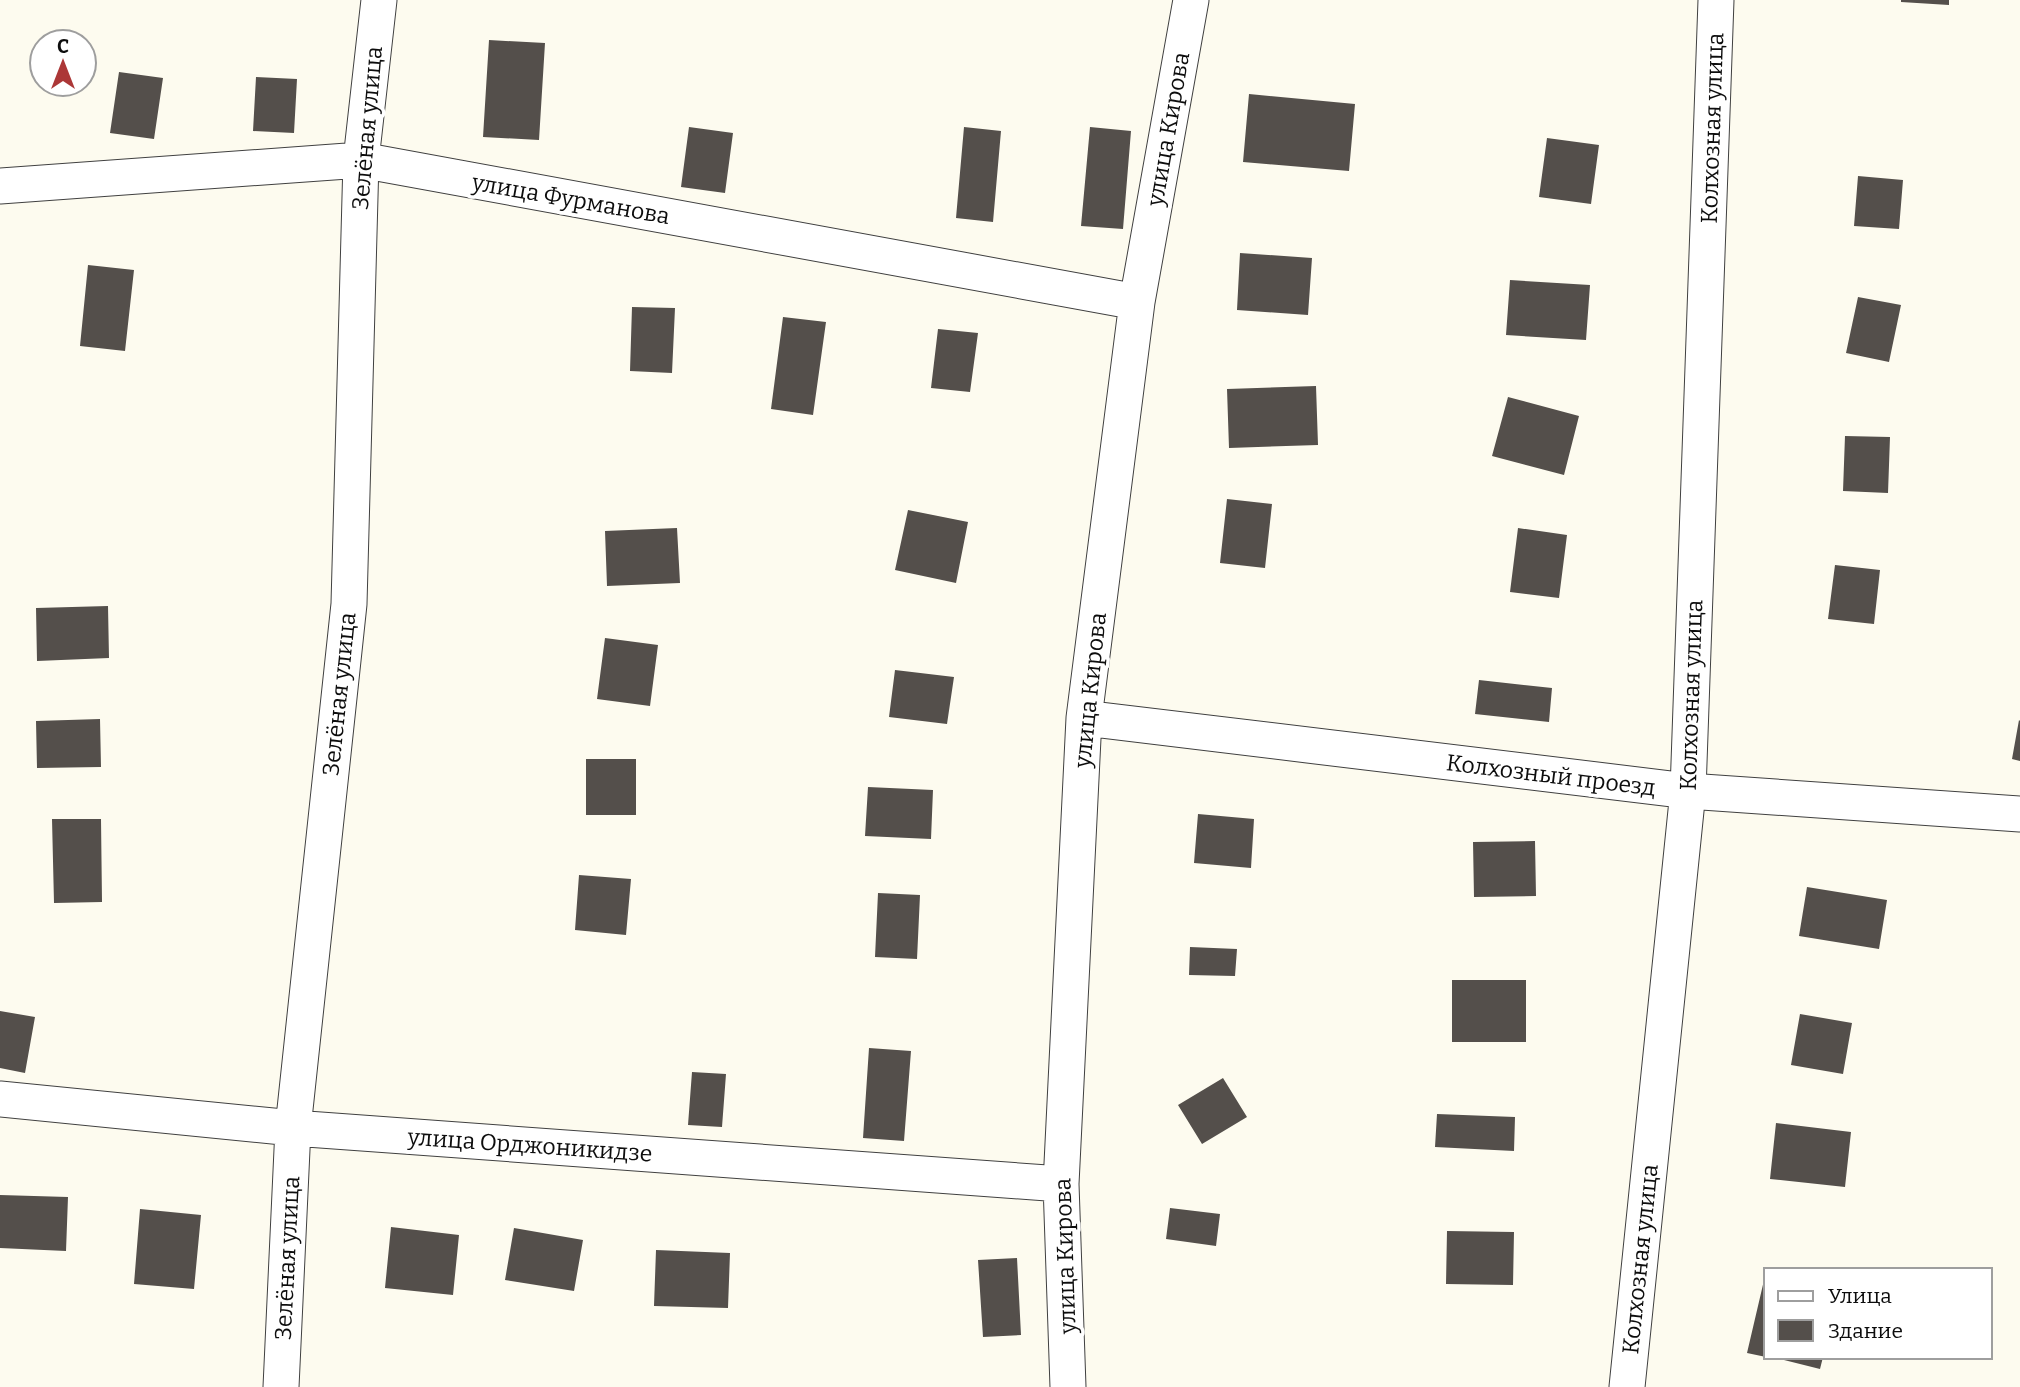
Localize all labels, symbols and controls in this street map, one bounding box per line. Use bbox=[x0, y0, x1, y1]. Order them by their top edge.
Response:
north arrow bbox=[28, 28, 98, 98]
street label: Колхозная улица bbox=[1695, 32, 1729, 224]
text: С bbox=[57, 35, 69, 58]
street label: Зелёная улица bbox=[346, 45, 388, 211]
street label: улица Кирова bbox=[1140, 49, 1195, 209]
street label: улица Фурманова bbox=[469, 168, 672, 230]
street label: Колхозная улица bbox=[1674, 599, 1708, 791]
street label: Зелёная улица bbox=[316, 610, 362, 777]
street label: улица Кирова bbox=[1068, 611, 1112, 770]
street label: Колхозный проезд bbox=[1445, 748, 1657, 802]
street label: улица Орджоникидзе bbox=[406, 1122, 653, 1168]
street label: Колхозная улица bbox=[1616, 1162, 1664, 1355]
street label: Зелёная улица bbox=[269, 1175, 305, 1341]
street label: улица Кирова bbox=[1048, 1177, 1082, 1335]
legend bbox=[1764, 1268, 1992, 1359]
text: Улица bbox=[1828, 1283, 1892, 1309]
text: Здание bbox=[1828, 1318, 1903, 1344]

